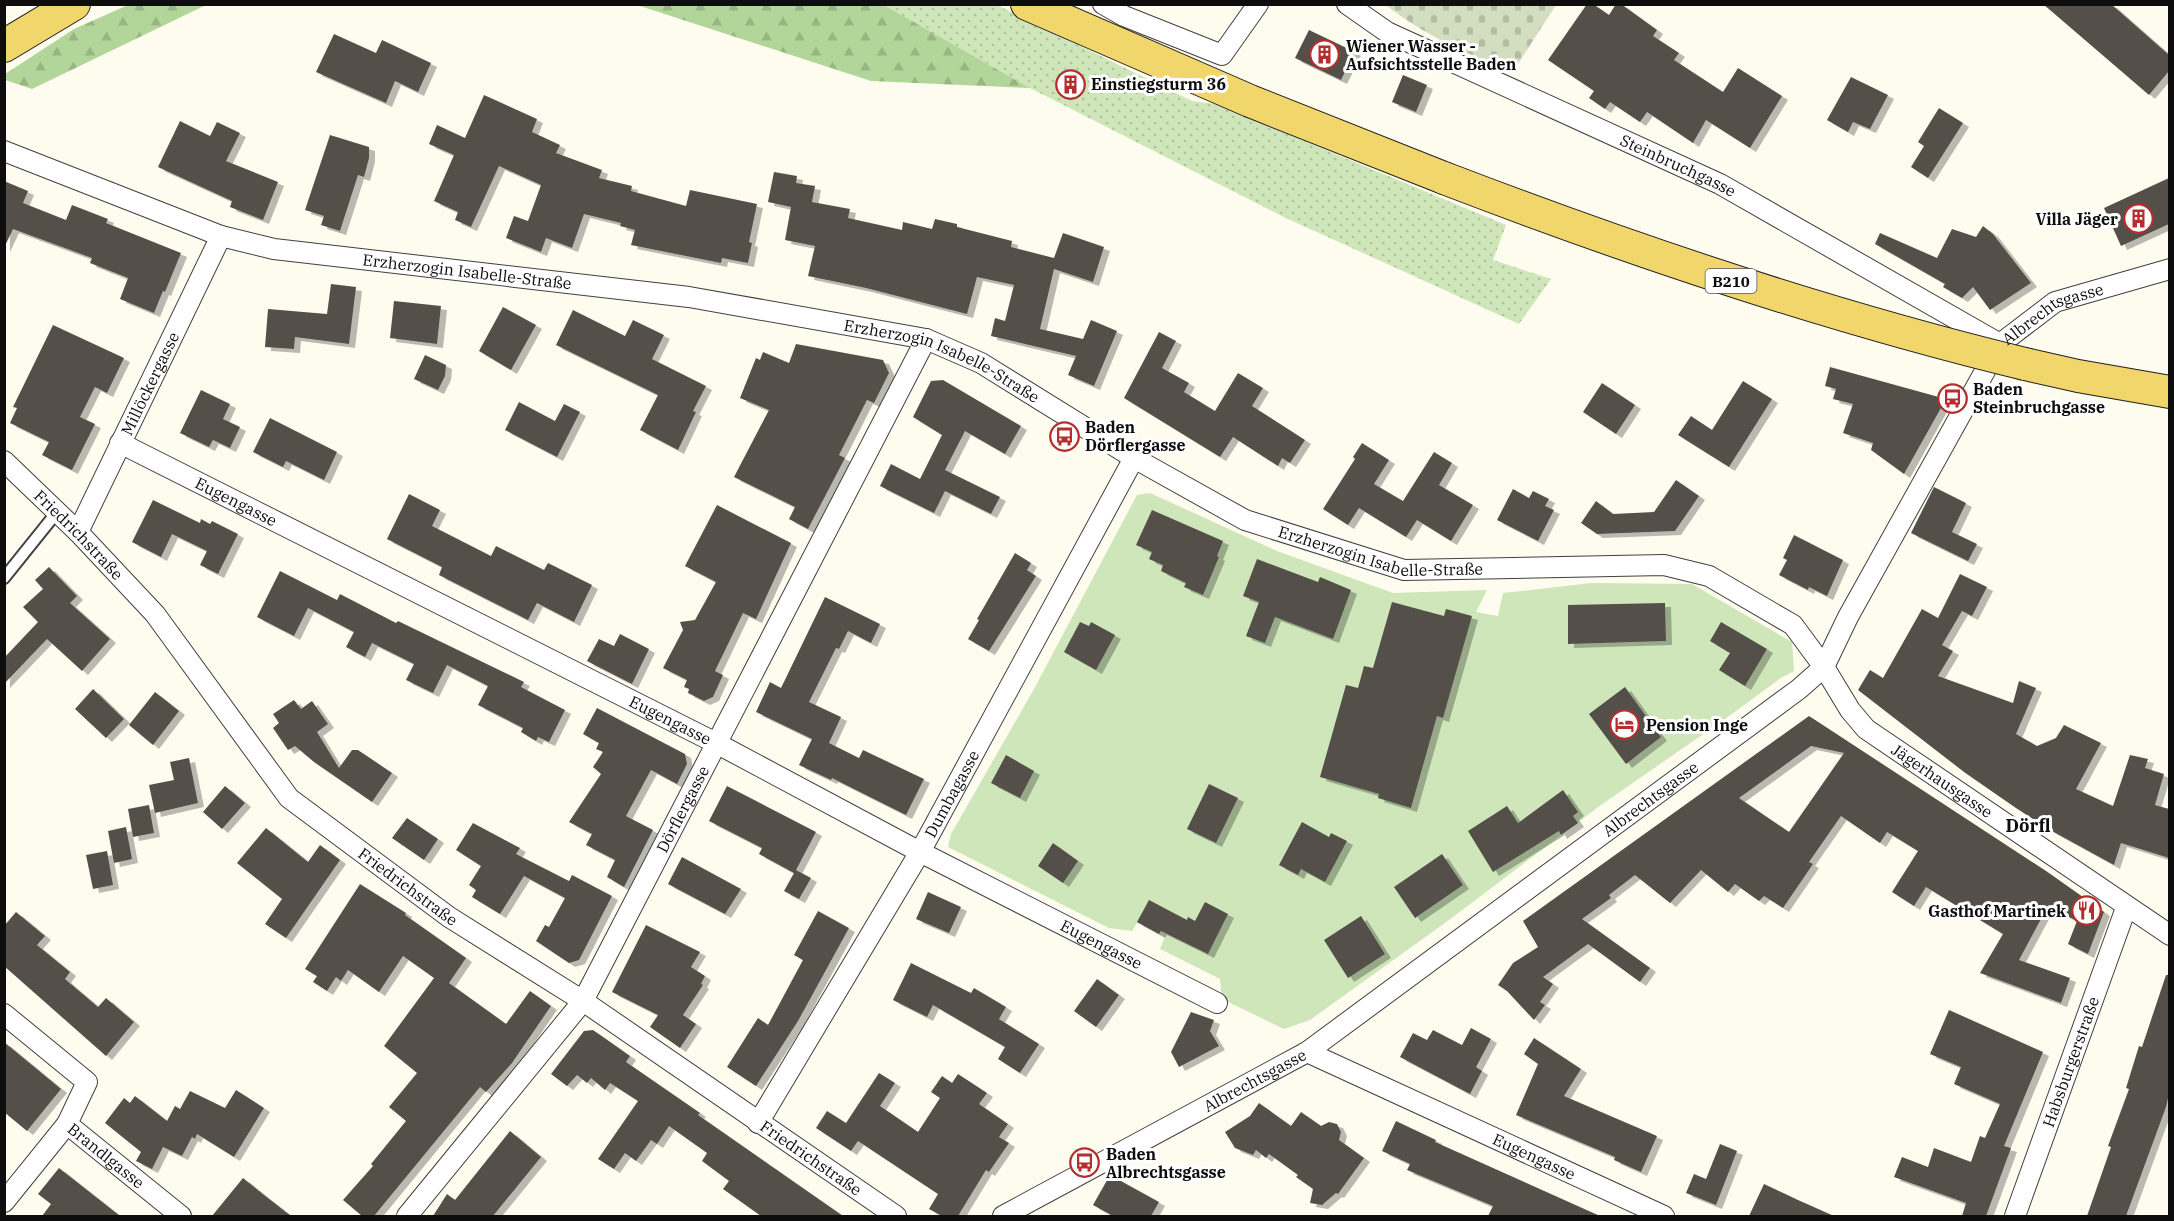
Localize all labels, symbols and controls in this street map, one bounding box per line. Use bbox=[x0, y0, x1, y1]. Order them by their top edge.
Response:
place label: Wiener Wasser - Aufsichtsstelle Baden bbox=[1346, 36, 1517, 74]
building icon: Wiener Wasser - Aufsichtsstelle Baden bbox=[1309, 39, 1341, 71]
building icon: Einstiegsturm 36 bbox=[1054, 68, 1086, 100]
place label: Einstiegsturm 36 bbox=[1091, 74, 1226, 94]
street label: Steinbruchgasse bbox=[1617, 130, 1740, 201]
building icon: Villa Jäger bbox=[2123, 203, 2155, 235]
place label: Villa Jäger bbox=[2035, 209, 2118, 229]
street label: Erzherzogin Isabelle-Straße bbox=[362, 249, 573, 293]
road number: B210 bbox=[1706, 269, 1756, 293]
street label: Albrechtsgasse bbox=[1998, 279, 2106, 349]
street label: Erzherzogin Isabelle-Straße bbox=[842, 315, 1043, 407]
street label: Millöckergasse bbox=[116, 328, 183, 438]
place label: Baden Steinbruchgasse bbox=[1973, 379, 2105, 417]
bus stop icon: Baden Steinbruchgasse bbox=[1936, 382, 1968, 414]
place label: Baden Dörflergasse bbox=[1085, 417, 1186, 455]
bus stop icon: Baden Dörflergasse bbox=[1048, 420, 1080, 452]
street label: Eugengasse bbox=[192, 472, 280, 530]
street label: Friedrichstraße bbox=[30, 485, 128, 584]
street label: Erzherzogin Isabelle-Straße bbox=[1276, 521, 1483, 580]
street label: Eugengasse bbox=[626, 691, 715, 749]
hotel icon: Pension Inge bbox=[1609, 709, 1641, 741]
place label: Pension Inge bbox=[1646, 715, 1748, 735]
street label: Jägerhausgasse bbox=[1888, 739, 1997, 822]
street label: Dumbagasse bbox=[920, 747, 983, 841]
street label: Albrechtsgasse bbox=[1598, 757, 1702, 841]
street label: Dörflergasse bbox=[652, 762, 713, 856]
district label: Dörfl bbox=[2005, 814, 2051, 837]
street label: Friedrichstraße bbox=[354, 843, 461, 930]
restaurant icon: Gasthof Martinek bbox=[2071, 895, 2103, 927]
place label: Gasthof Martinek bbox=[1928, 901, 2066, 921]
street label: Eugengasse bbox=[1057, 915, 1146, 973]
street label: Habsburgerstraße bbox=[2038, 994, 2103, 1130]
street label: Albrechtsgasse bbox=[1200, 1044, 1310, 1116]
street label: Friedrichstraße bbox=[757, 1116, 866, 1200]
street label: Brandlgasse bbox=[64, 1119, 148, 1192]
street label: Eugengasse bbox=[1490, 1129, 1579, 1184]
place label: Baden Albrechtsgasse bbox=[1106, 1144, 1226, 1182]
bus stop icon: Baden Albrechtsgasse bbox=[1069, 1147, 1101, 1179]

